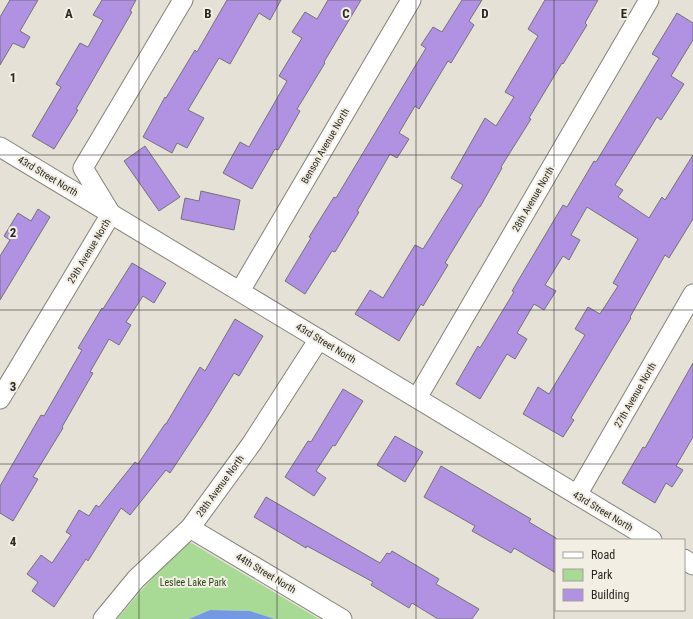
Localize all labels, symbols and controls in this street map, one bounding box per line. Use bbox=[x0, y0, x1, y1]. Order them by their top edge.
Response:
text: A bbox=[65, 6, 73, 21]
text: B bbox=[204, 6, 212, 21]
text: C bbox=[342, 6, 350, 21]
text: D bbox=[481, 6, 489, 21]
text: E bbox=[621, 6, 628, 21]
text: 1 bbox=[10, 70, 16, 85]
street label: Benson Avenue North bbox=[299, 106, 351, 186]
street label: 43rd Street North bbox=[16, 154, 80, 198]
street label: 28th Avenue North bbox=[510, 164, 556, 234]
street label: 29th Avenue North bbox=[65, 217, 113, 285]
text: 2 bbox=[10, 225, 17, 240]
street label: 43rd Street North bbox=[294, 321, 358, 365]
street label: 27th Avenue North bbox=[612, 360, 658, 430]
text: 3 bbox=[10, 379, 16, 394]
street label: 28th Avenue North bbox=[194, 453, 246, 519]
street label: 43rd Street North bbox=[571, 489, 635, 533]
text: 4 bbox=[10, 534, 17, 549]
legend bbox=[555, 539, 685, 611]
text: Road bbox=[591, 548, 615, 562]
street label: 44th Street North bbox=[234, 551, 298, 595]
text: Park bbox=[591, 568, 613, 582]
park label: Leslee Lake Park bbox=[160, 577, 227, 588]
text: Building bbox=[591, 588, 629, 602]

